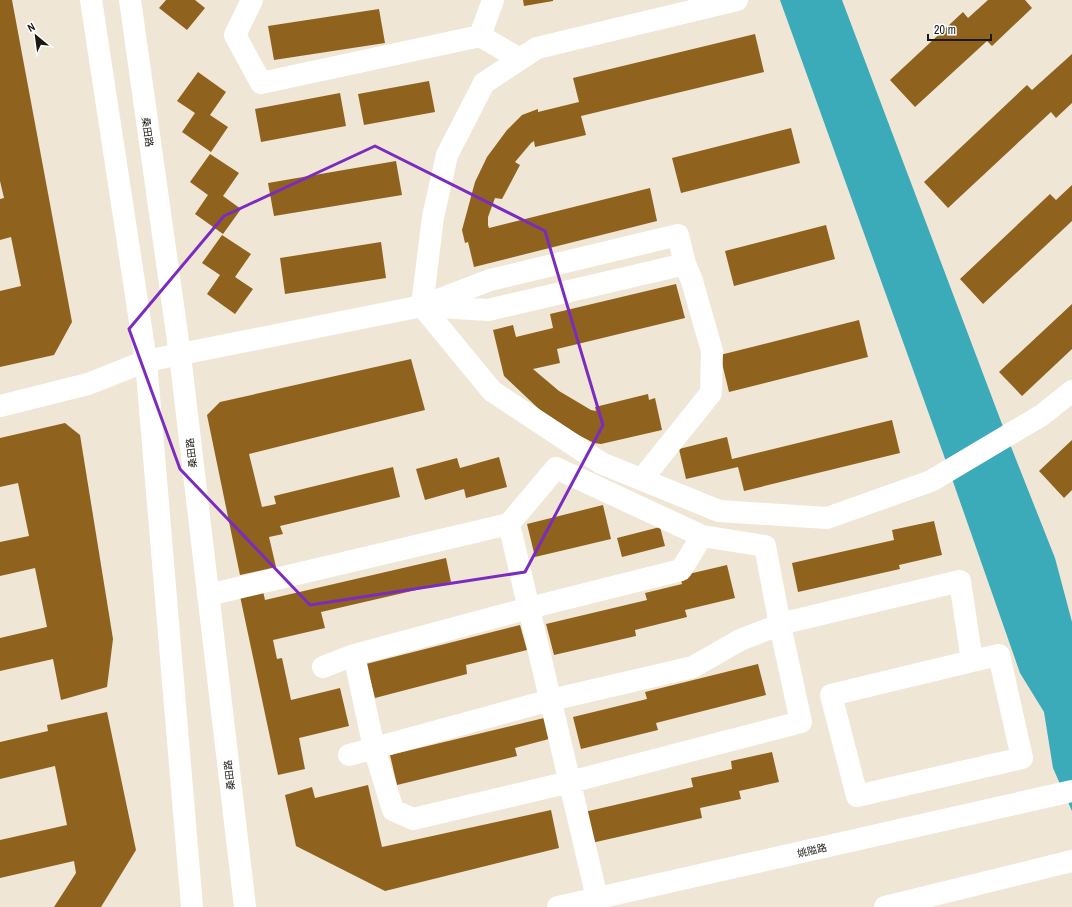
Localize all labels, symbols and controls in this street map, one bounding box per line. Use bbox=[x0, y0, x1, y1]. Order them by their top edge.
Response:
north arrow bbox=[16, 16, 56, 56]
scale bar bbox=[928, 16, 991, 42]
text: N bbox=[25, 20, 37, 35]
text: 20 m bbox=[934, 22, 956, 38]
street label: 桑田路 bbox=[139, 116, 156, 148]
street label: 桑田路 bbox=[183, 437, 200, 469]
street label: 桑田路 bbox=[221, 759, 238, 791]
street label: 姚隘路 bbox=[796, 841, 828, 860]

